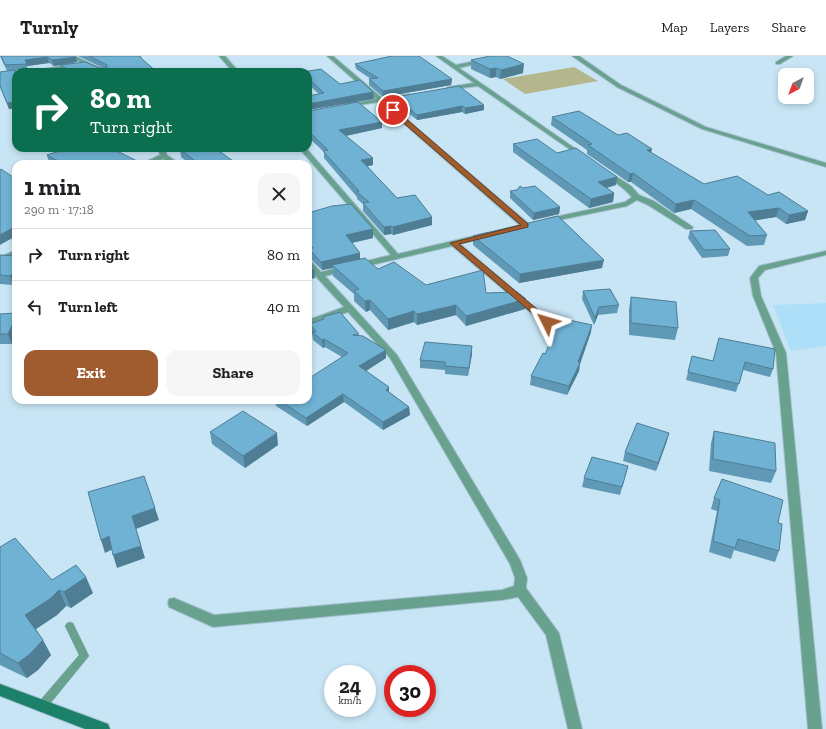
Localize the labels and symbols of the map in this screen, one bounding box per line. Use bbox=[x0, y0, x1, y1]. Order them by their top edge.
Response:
north arrow bbox=[778, 68, 814, 104]
pin bbox=[376, 93, 410, 127]
position arrow bbox=[526, 301, 568, 343]
speed limit sign: 30 bbox=[384, 665, 436, 717]

